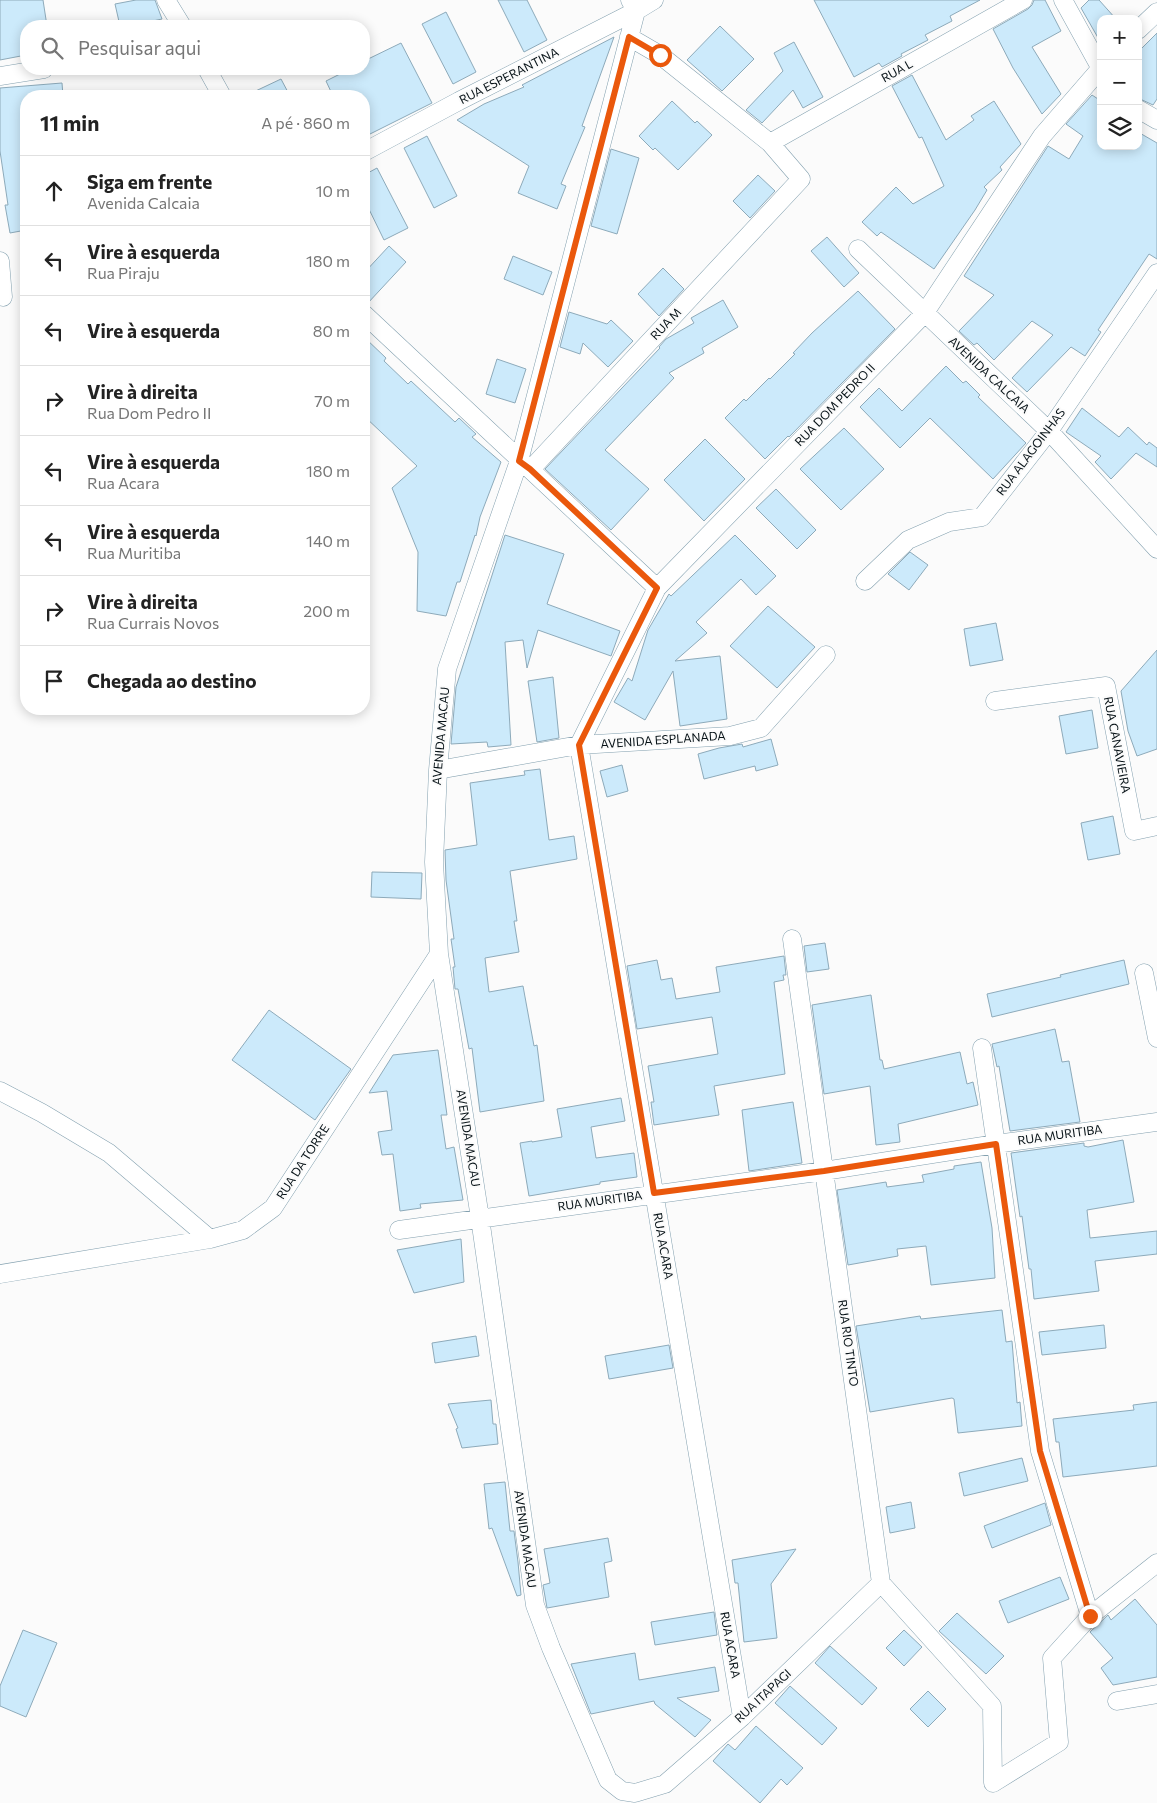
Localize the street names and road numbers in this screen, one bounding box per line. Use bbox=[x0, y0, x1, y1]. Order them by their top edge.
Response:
street label: RUA ESPERANTINA bbox=[457, 44, 560, 106]
street label: RUA L bbox=[878, 56, 915, 84]
street label: RUA M bbox=[647, 305, 683, 342]
street label: AVENIDA CALCAIA bbox=[946, 333, 1033, 415]
street label: RUA DOM PEDRO II bbox=[791, 360, 877, 448]
street label: RUA ALAGOINHAS bbox=[993, 405, 1067, 498]
street label: AVENIDA MACAU bbox=[429, 686, 451, 786]
street label: RUA CANAVIEIRA bbox=[1102, 695, 1134, 794]
street label: AVENIDA ESPLANADA bbox=[600, 728, 726, 750]
street label: AVENIDA MACAU bbox=[454, 1088, 484, 1188]
street label: RUA MURITIBA bbox=[1017, 1121, 1103, 1147]
street label: RUA DA TORRE bbox=[273, 1122, 331, 1201]
street label: RUA MURITIBA bbox=[557, 1187, 643, 1213]
street label: RUA ACARA bbox=[651, 1211, 677, 1280]
street label: RUA RIO TINTO bbox=[836, 1299, 862, 1387]
street label: AVENIDA MACAU bbox=[512, 1489, 540, 1589]
street label: RUA ACARA bbox=[718, 1610, 744, 1679]
street label: RUA ITAPAGI bbox=[731, 1666, 793, 1725]

